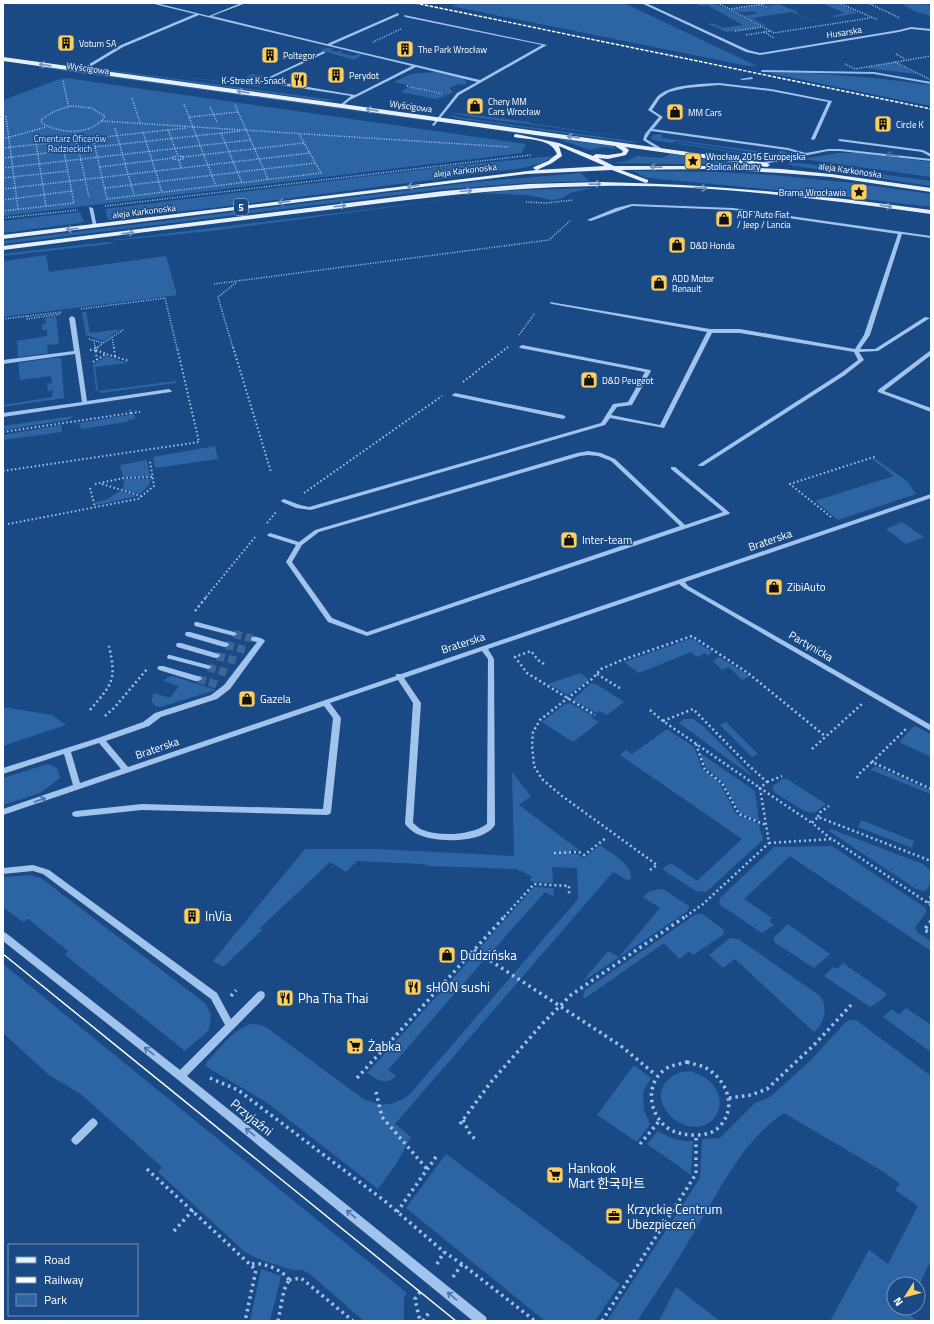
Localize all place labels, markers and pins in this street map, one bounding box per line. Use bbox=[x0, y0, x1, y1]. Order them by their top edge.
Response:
building icon: Votum SA bbox=[56, 33, 76, 53]
place label: Votum SA bbox=[79, 37, 117, 50]
building icon: The Park Wrocław bbox=[395, 39, 415, 59]
place label: The Park Wrocław bbox=[418, 43, 487, 56]
building icon: Poltegor bbox=[260, 45, 280, 65]
place label: Poltegor bbox=[283, 49, 315, 62]
building icon: Perydot bbox=[326, 65, 346, 85]
place label: Perydot bbox=[349, 69, 380, 82]
restaurant icon: K-Street K-Snack bbox=[289, 70, 309, 90]
place label: K-Street K-Snack bbox=[221, 74, 287, 87]
place label: Chery MM Cars Wrocław bbox=[488, 95, 541, 118]
shop icon: Chery MM Cars Wrocław bbox=[465, 96, 485, 116]
shop icon: MM Cars bbox=[665, 102, 685, 122]
place label: MM Cars bbox=[688, 106, 722, 119]
building icon: Circle K bbox=[873, 114, 893, 134]
place label: Circle K bbox=[896, 118, 924, 131]
place label: Wrocław 2016 Europejska Stolica Kultury bbox=[706, 150, 806, 173]
place icon: Wrocław 2016 Europejska Stolica Kultury bbox=[683, 151, 703, 171]
place icon: Brama Wrocławia bbox=[849, 182, 869, 202]
place label: Brama Wrocławia bbox=[779, 186, 846, 199]
place label: ADF Auto Fiat / Jeep / Lancia bbox=[737, 208, 791, 231]
shop icon: ADF Auto Fiat / Jeep / Lancia bbox=[714, 209, 734, 229]
shop icon: D&D Honda bbox=[667, 235, 687, 255]
place label: D&D Honda bbox=[690, 239, 735, 252]
place label: ADD Motor Renault bbox=[672, 272, 714, 295]
shop icon: ADD Motor Renault bbox=[649, 273, 669, 293]
shop icon: D&D Peugeot bbox=[579, 370, 599, 390]
place label: D&D Peugeot bbox=[602, 374, 654, 387]
shop icon: Inter-team bbox=[559, 530, 579, 550]
place label: Inter-team bbox=[582, 532, 632, 548]
shop icon: ZibiAuto bbox=[764, 577, 784, 597]
place label: ZibiAuto bbox=[787, 579, 826, 595]
shop icon: Gazela bbox=[237, 689, 257, 709]
place label: Gazela bbox=[260, 691, 291, 707]
building icon: InVia bbox=[182, 906, 202, 926]
place label: InVia bbox=[205, 906, 232, 926]
shop icon: Dudzińska bbox=[437, 945, 457, 965]
place label: Dudzińska bbox=[460, 945, 517, 965]
restaurant icon: sHON sushi bbox=[403, 977, 423, 997]
place label: sHON sushi bbox=[426, 977, 490, 997]
restaurant icon: Pha Tha Thai bbox=[275, 988, 295, 1008]
place label: Pha Tha Thai bbox=[298, 988, 368, 1008]
supermarket icon: Żabka bbox=[345, 1036, 365, 1056]
place label: Żabka bbox=[368, 1036, 402, 1056]
place label: Hankook Mart 한국마트 bbox=[568, 1158, 645, 1193]
supermarket icon: Hankook Mart 한국마트 bbox=[545, 1165, 565, 1185]
place label: Krzyckie Centrum Ubezpieczeń bbox=[627, 1199, 722, 1234]
office icon: Krzyckie Centrum Ubezpieczeń bbox=[604, 1206, 624, 1226]

